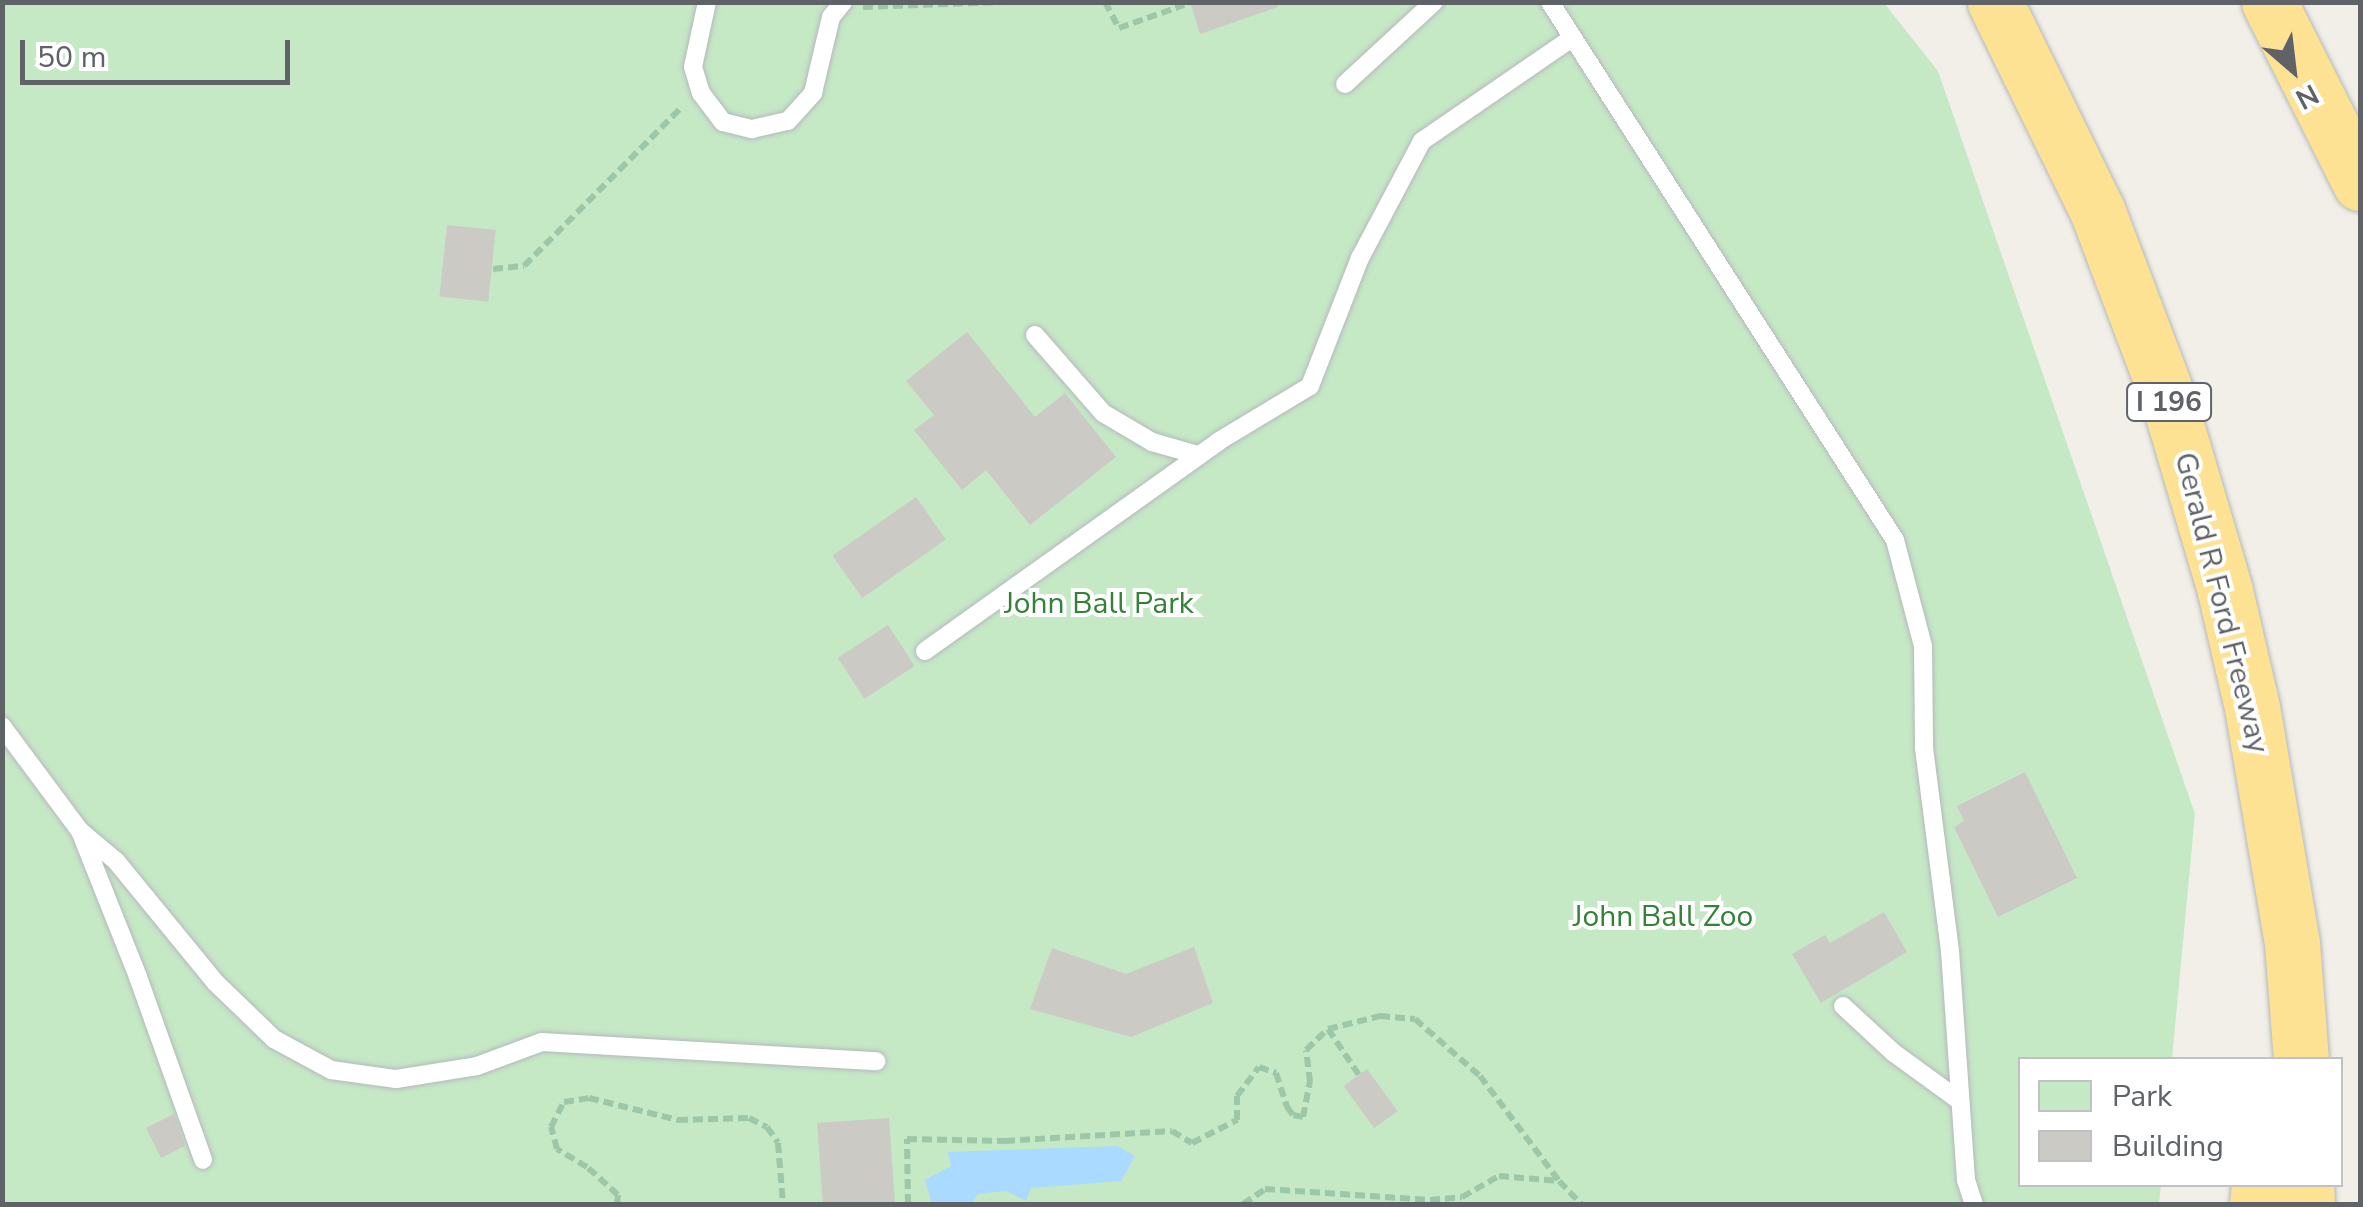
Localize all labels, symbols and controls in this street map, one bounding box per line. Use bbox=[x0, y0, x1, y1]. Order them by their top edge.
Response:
scale bar bbox=[25, 20, 295, 82]
north arrow bbox=[2243, 20, 2343, 120]
text: 50 m bbox=[37, 37, 106, 78]
text: N bbox=[2289, 75, 2325, 118]
road number: I 196 bbox=[2124, 379, 2214, 425]
street label: Gerald R Ford Freeway bbox=[2166, 449, 2276, 757]
park label: John Ball Park bbox=[1004, 586, 1194, 622]
park label: John Ball Zoo bbox=[1573, 899, 1753, 935]
legend bbox=[2018, 1057, 2343, 1187]
text: Park bbox=[2112, 1076, 2172, 1117]
text: Building bbox=[2112, 1126, 2224, 1167]

